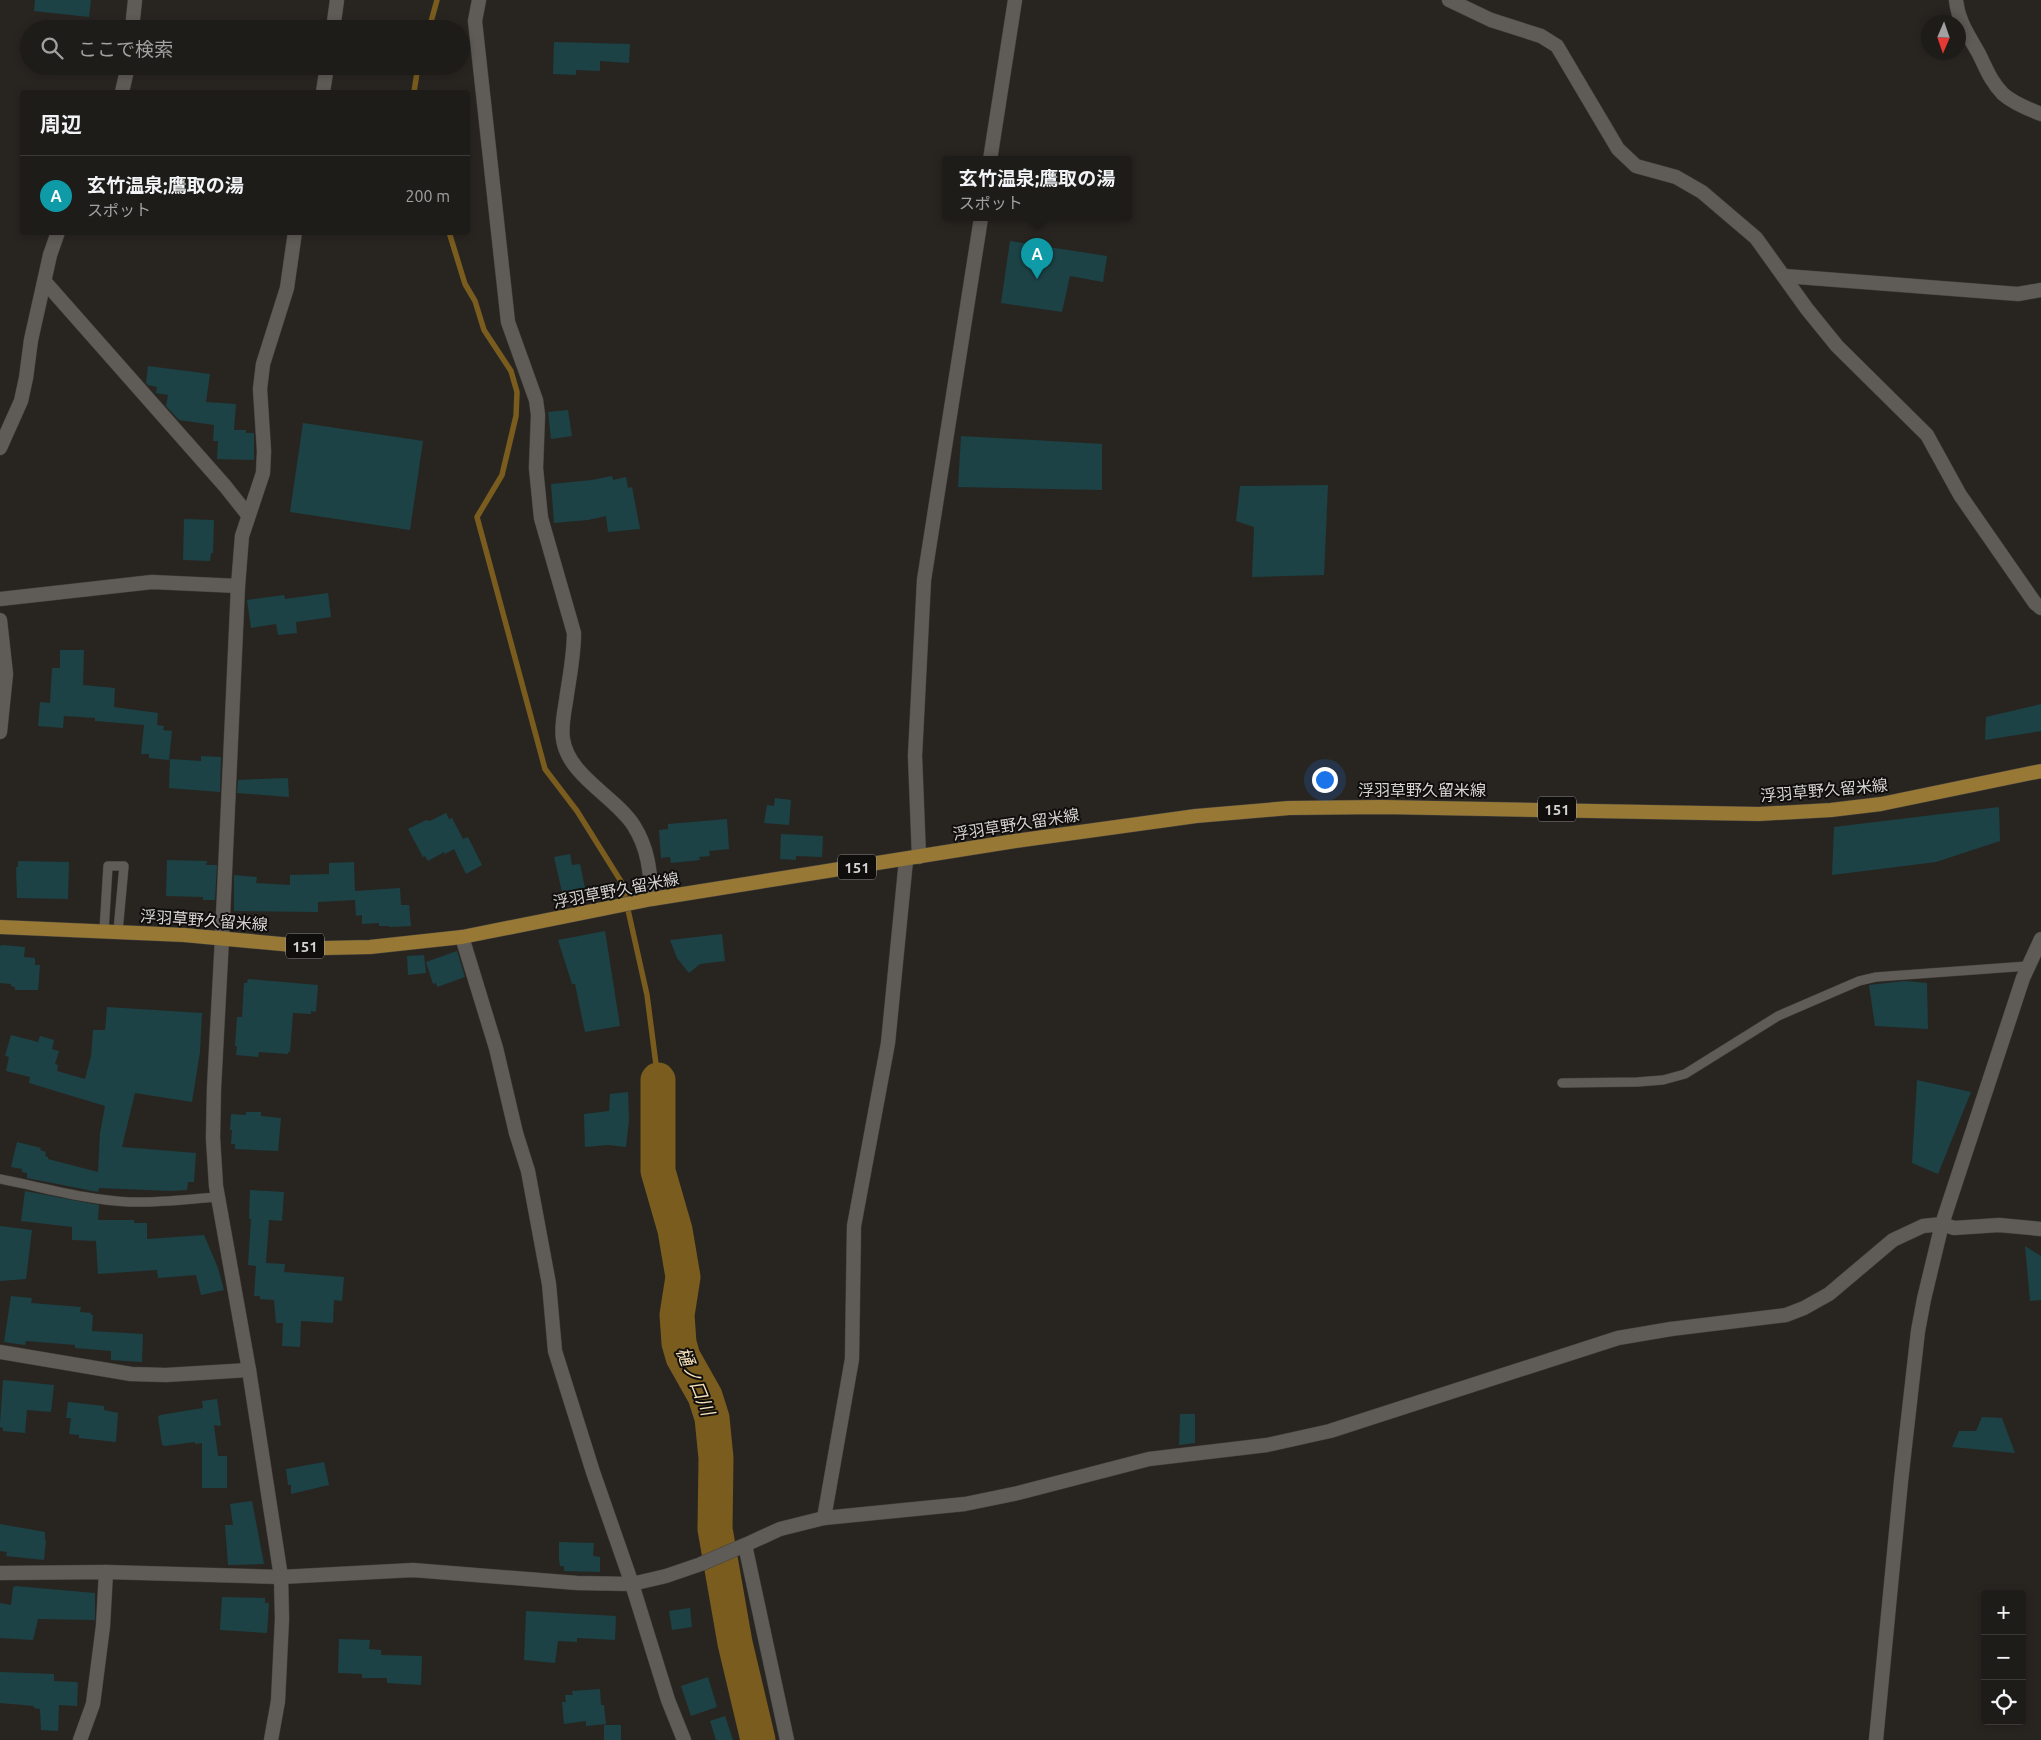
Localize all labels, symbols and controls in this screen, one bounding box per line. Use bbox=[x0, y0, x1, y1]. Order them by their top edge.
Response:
north arrow bbox=[1921, 15, 1966, 60]
search box bbox=[20, 20, 470, 75]
icon: search bbox=[38, 34, 66, 62]
text: ここで検索 bbox=[78, 38, 173, 60]
text: 周辺 bbox=[40, 112, 82, 136]
popup bbox=[942, 156, 1132, 221]
text: 玄竹温泉;鷹取の湯 bbox=[959, 167, 1115, 189]
text: 玄竹温泉;鷹取の湯 bbox=[87, 174, 244, 196]
text: A bbox=[50, 187, 62, 205]
text: 200 m bbox=[405, 187, 450, 205]
text: スポット bbox=[959, 194, 1023, 212]
text: スポット bbox=[87, 201, 151, 219]
pin: A bbox=[1021, 238, 1053, 279]
your location bbox=[1312, 767, 1338, 793]
street label: 浮羽草野久留米線 bbox=[1759, 775, 1889, 805]
street label: 浮羽草野久留米線 bbox=[1358, 781, 1486, 799]
road number: 151 bbox=[1538, 796, 1576, 822]
street label: 浮羽草野久留米線 bbox=[951, 805, 1081, 843]
road number: 151 bbox=[838, 854, 876, 880]
street label: 浮羽草野久留米線 bbox=[551, 869, 681, 911]
street label: 浮羽草野久留米線 bbox=[140, 907, 268, 933]
road number: 151 bbox=[286, 934, 324, 958]
water label: 樋ノ口川 bbox=[673, 1344, 720, 1420]
map controls bbox=[1981, 1590, 2026, 1725]
button: + bbox=[1981, 1590, 2026, 1635]
button: − bbox=[1981, 1635, 2026, 1680]
button: locate bbox=[1981, 1680, 2026, 1725]

